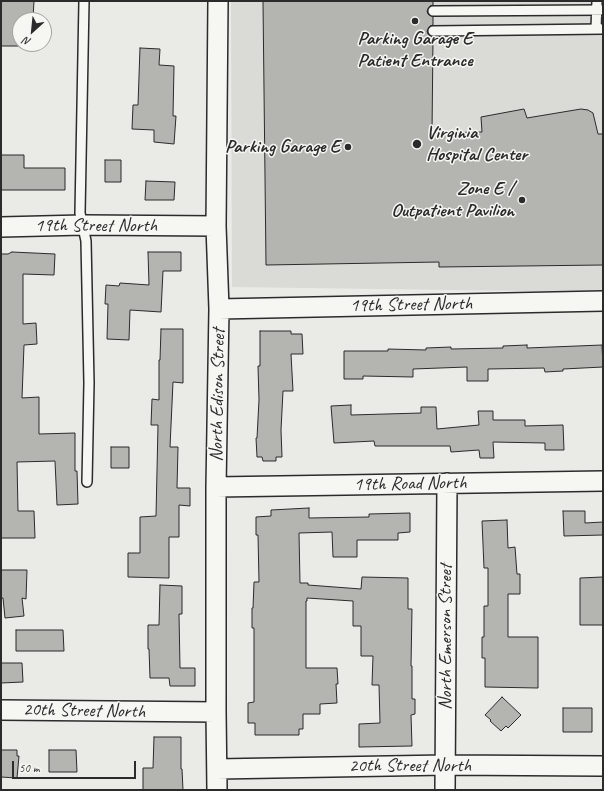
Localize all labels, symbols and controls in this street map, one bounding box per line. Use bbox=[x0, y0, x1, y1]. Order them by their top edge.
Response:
north arrow bbox=[12, 12, 52, 52]
marker: Parking Garage E Patient Entrance bbox=[410, 16, 420, 26]
place label: Parking Garage E Patient Entrance bbox=[357, 28, 473, 72]
text: N bbox=[21, 34, 33, 50]
place label: Virginia Hospital Center bbox=[426, 122, 527, 166]
place label: Parking Garage E bbox=[225, 136, 340, 158]
marker: Virginia Hospital Center bbox=[411, 138, 423, 150]
marker: Parking Garage E bbox=[343, 142, 353, 152]
place label: Zone E / Outpatient Pavilion bbox=[391, 178, 514, 222]
marker: Zone E / Outpatient Pavilion bbox=[517, 195, 527, 205]
street label: 19th Street North bbox=[35, 215, 157, 237]
street label: 19th Street North bbox=[350, 293, 472, 317]
street label: North Edison Street bbox=[205, 328, 231, 462]
street label: 19th Road North bbox=[353, 472, 467, 496]
street label: North Emerson Street bbox=[435, 564, 457, 710]
street label: 20th Street North bbox=[23, 699, 145, 723]
scale bar bbox=[14, 753, 138, 779]
street label: 20th Street North bbox=[349, 755, 471, 777]
text: 50 m bbox=[19, 760, 39, 776]

